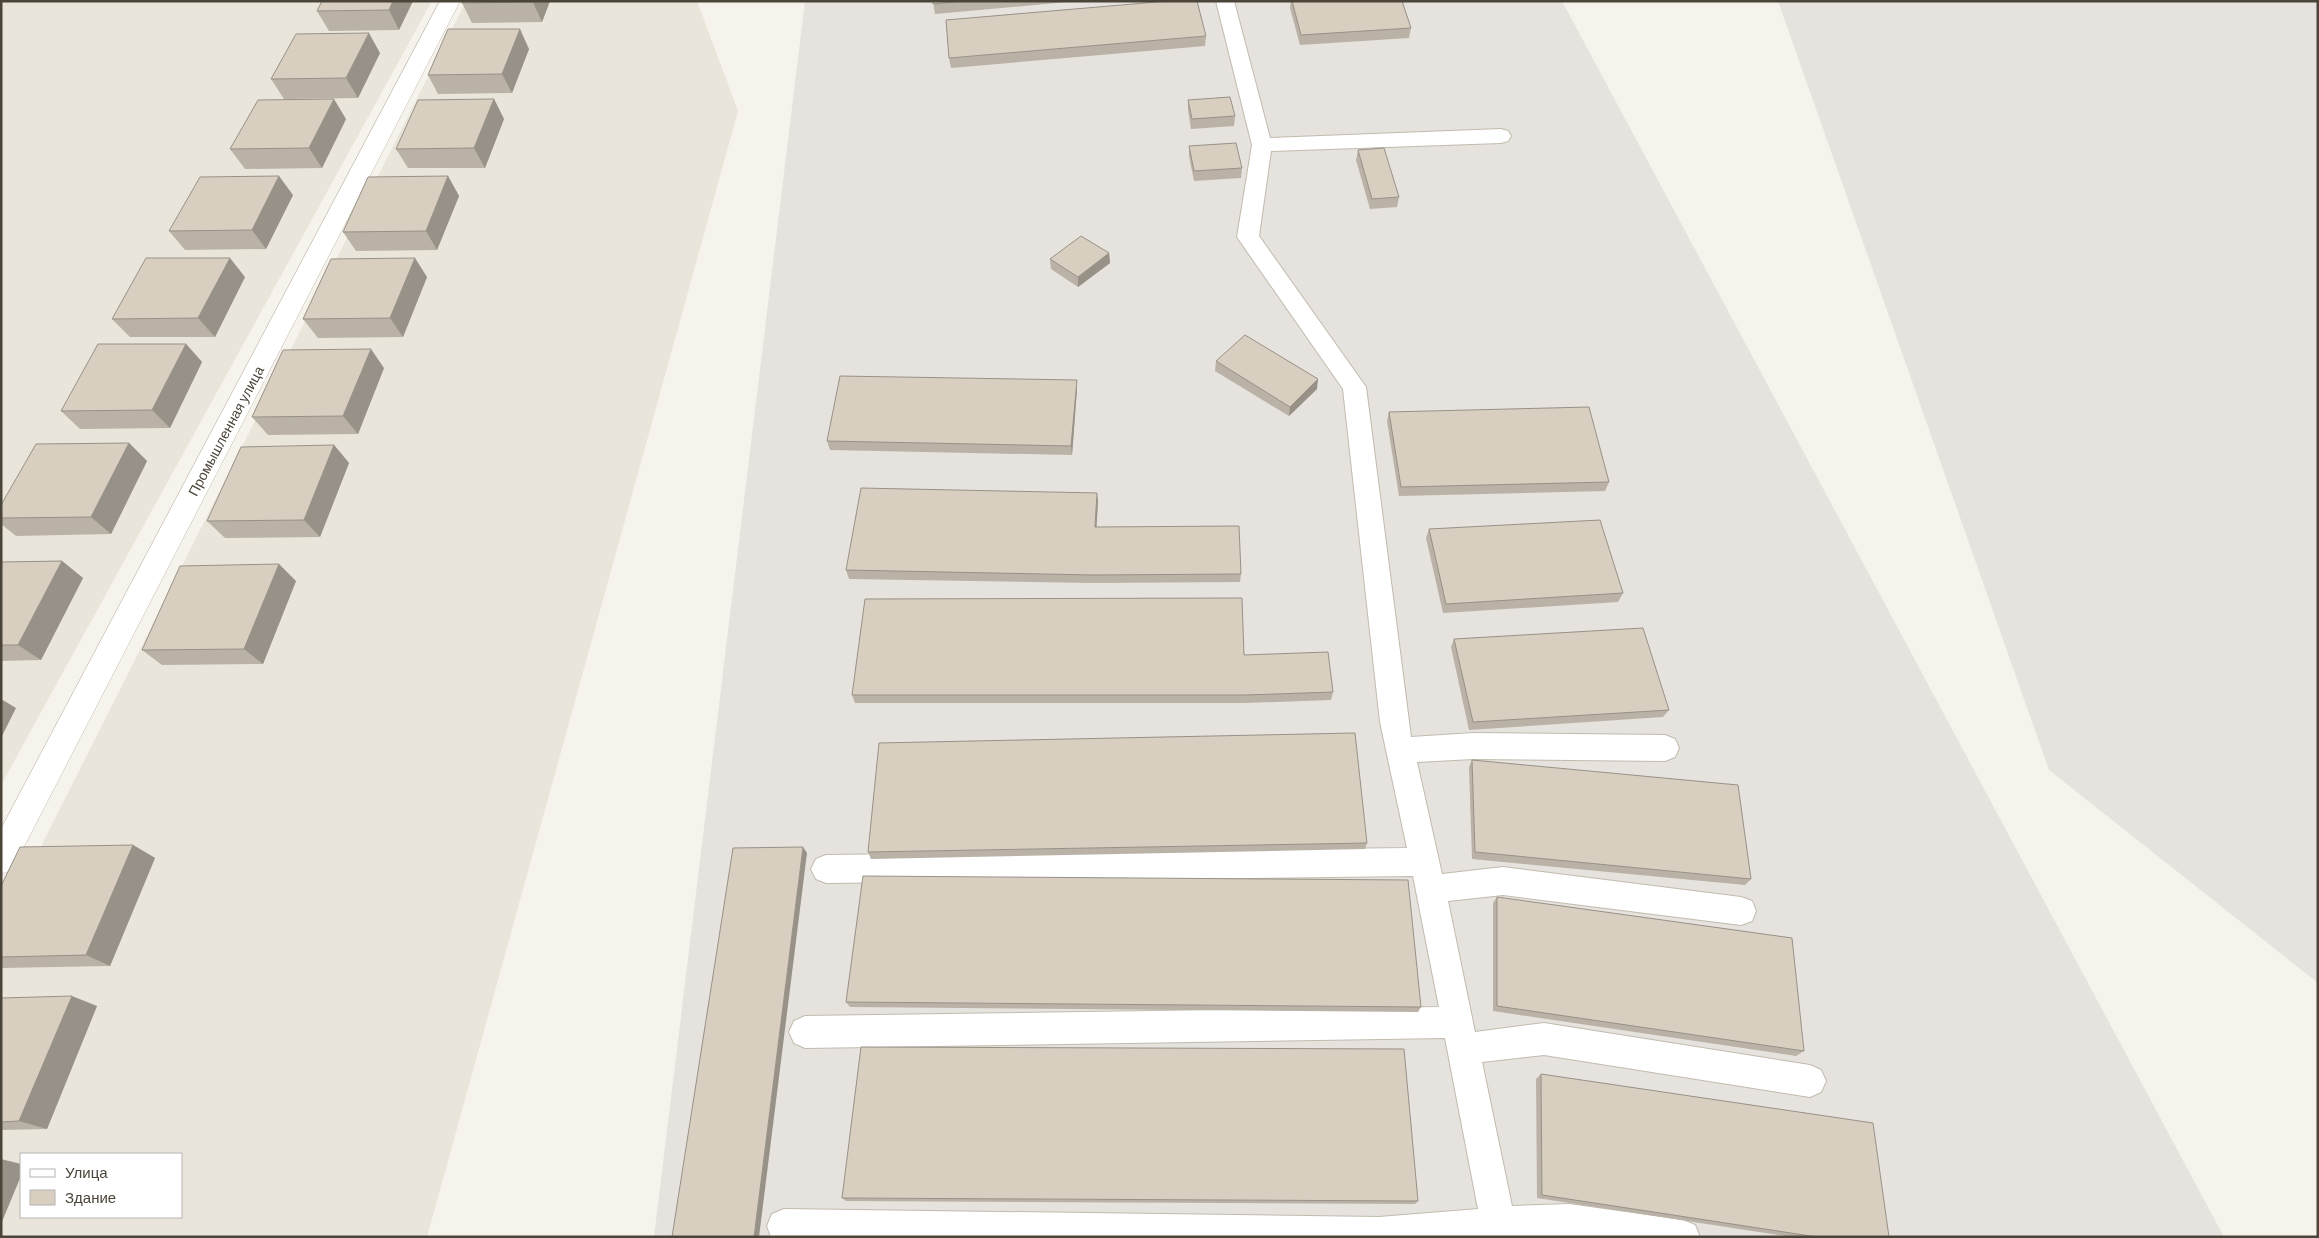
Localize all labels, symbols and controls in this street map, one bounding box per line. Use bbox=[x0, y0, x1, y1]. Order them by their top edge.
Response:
street label: Промышленная улица bbox=[184, 363, 267, 499]
legend bbox=[20, 1153, 182, 1218]
text: Улица bbox=[65, 1163, 108, 1181]
text: Здание bbox=[65, 1188, 116, 1206]

